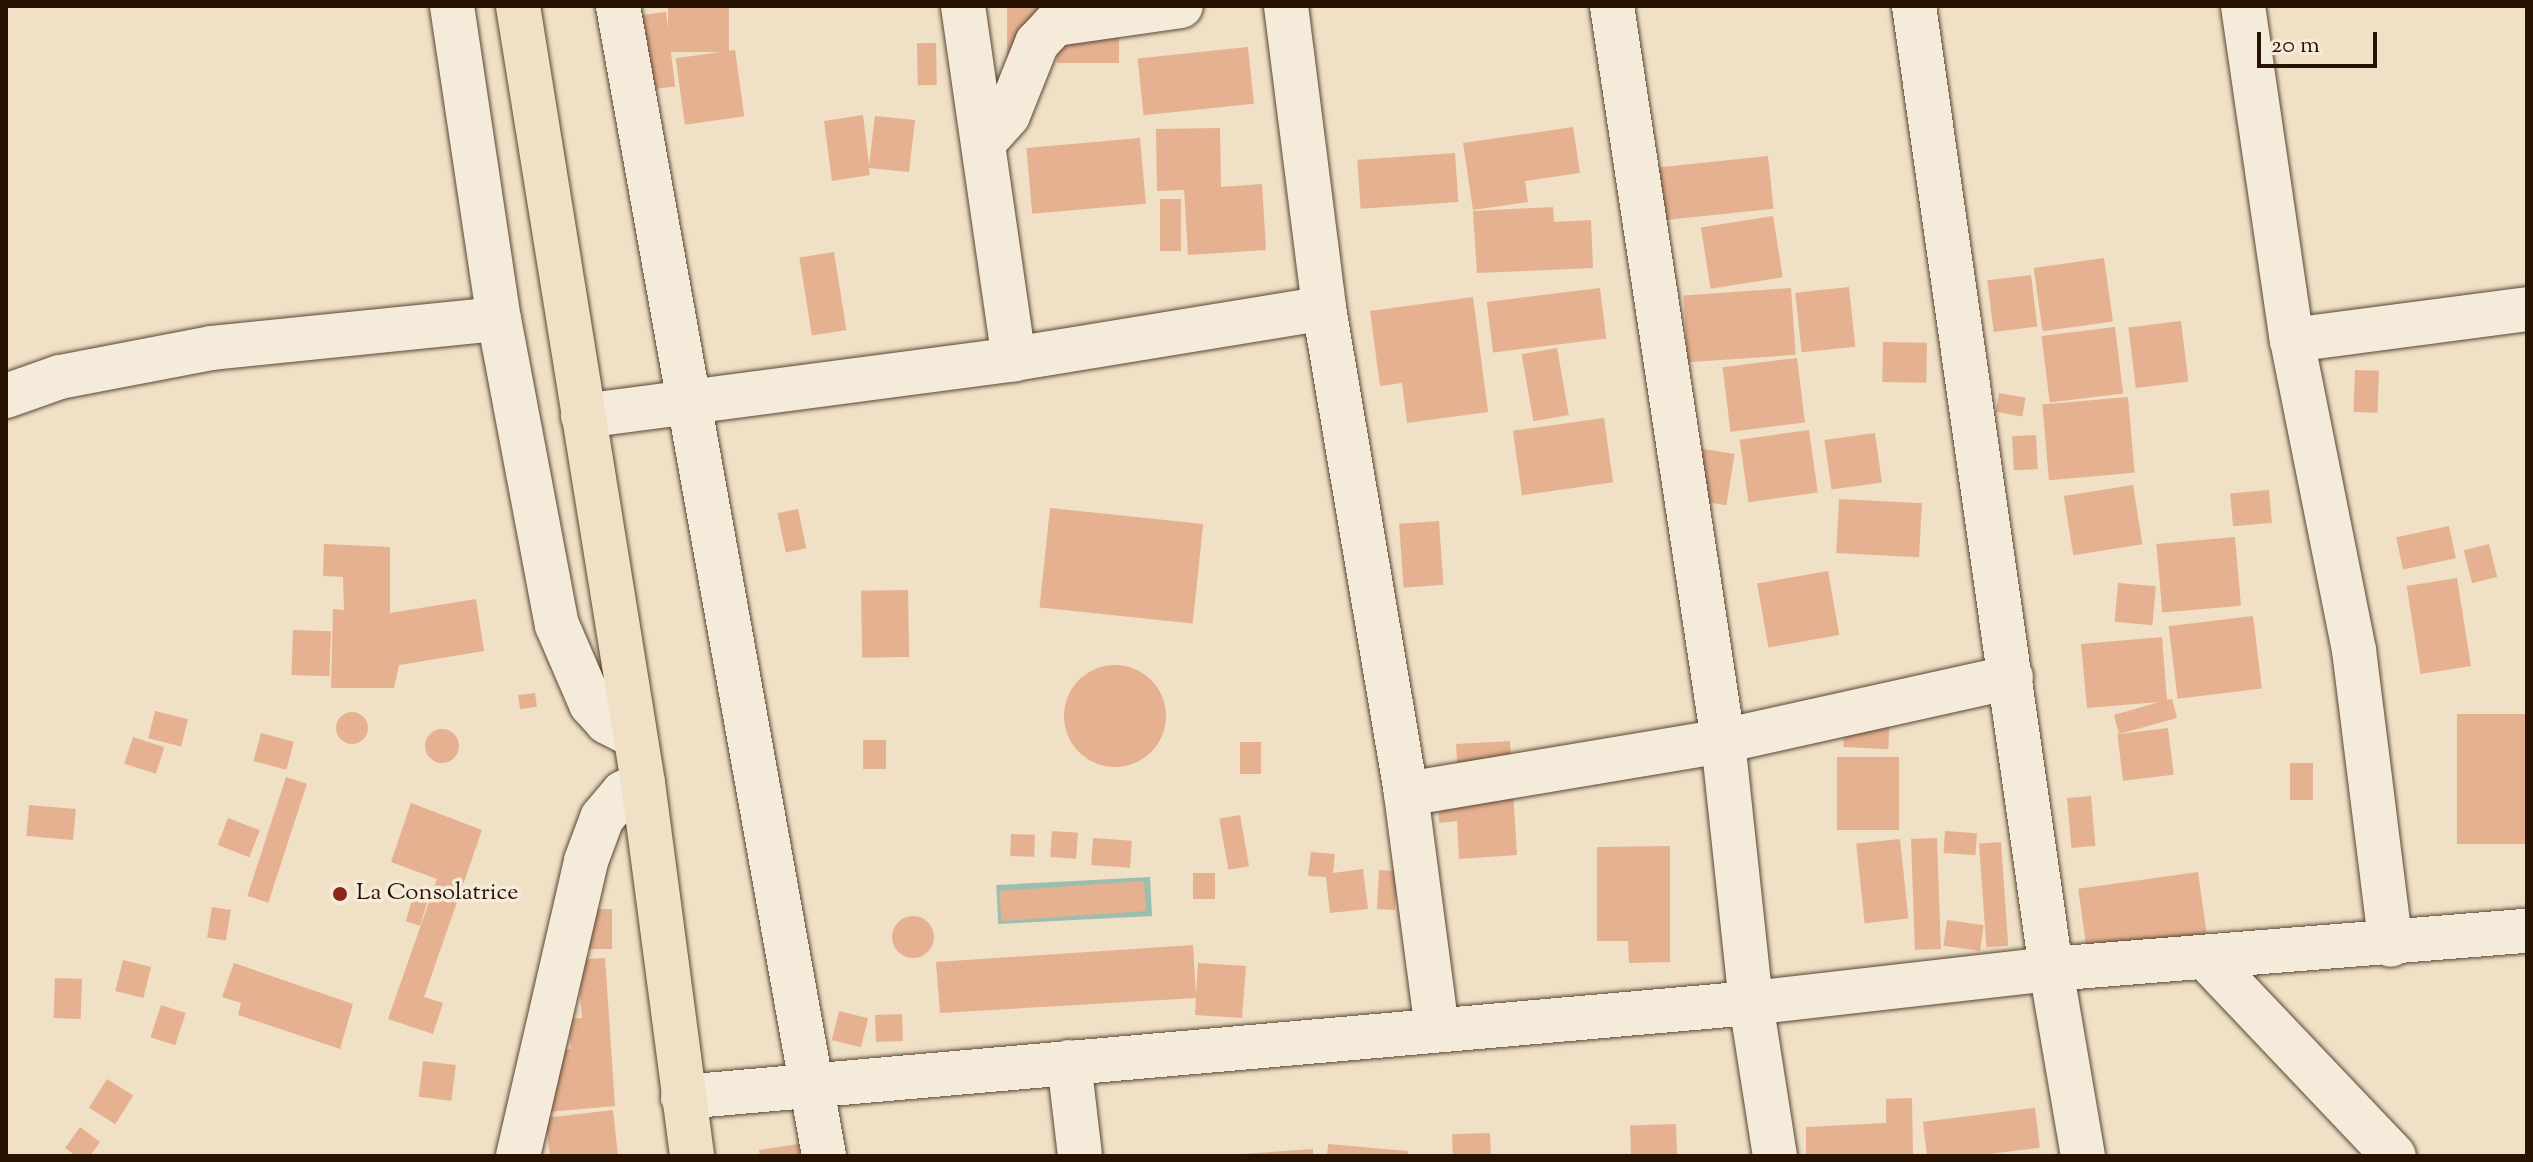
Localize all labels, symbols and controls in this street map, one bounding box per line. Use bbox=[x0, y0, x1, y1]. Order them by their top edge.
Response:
scale bar bbox=[2261, 16, 2381, 66]
text: 20 m bbox=[2271, 29, 2320, 63]
place label: La Consolatrice bbox=[356, 880, 519, 908]
marker: La Consolatrice bbox=[331, 885, 349, 903]

